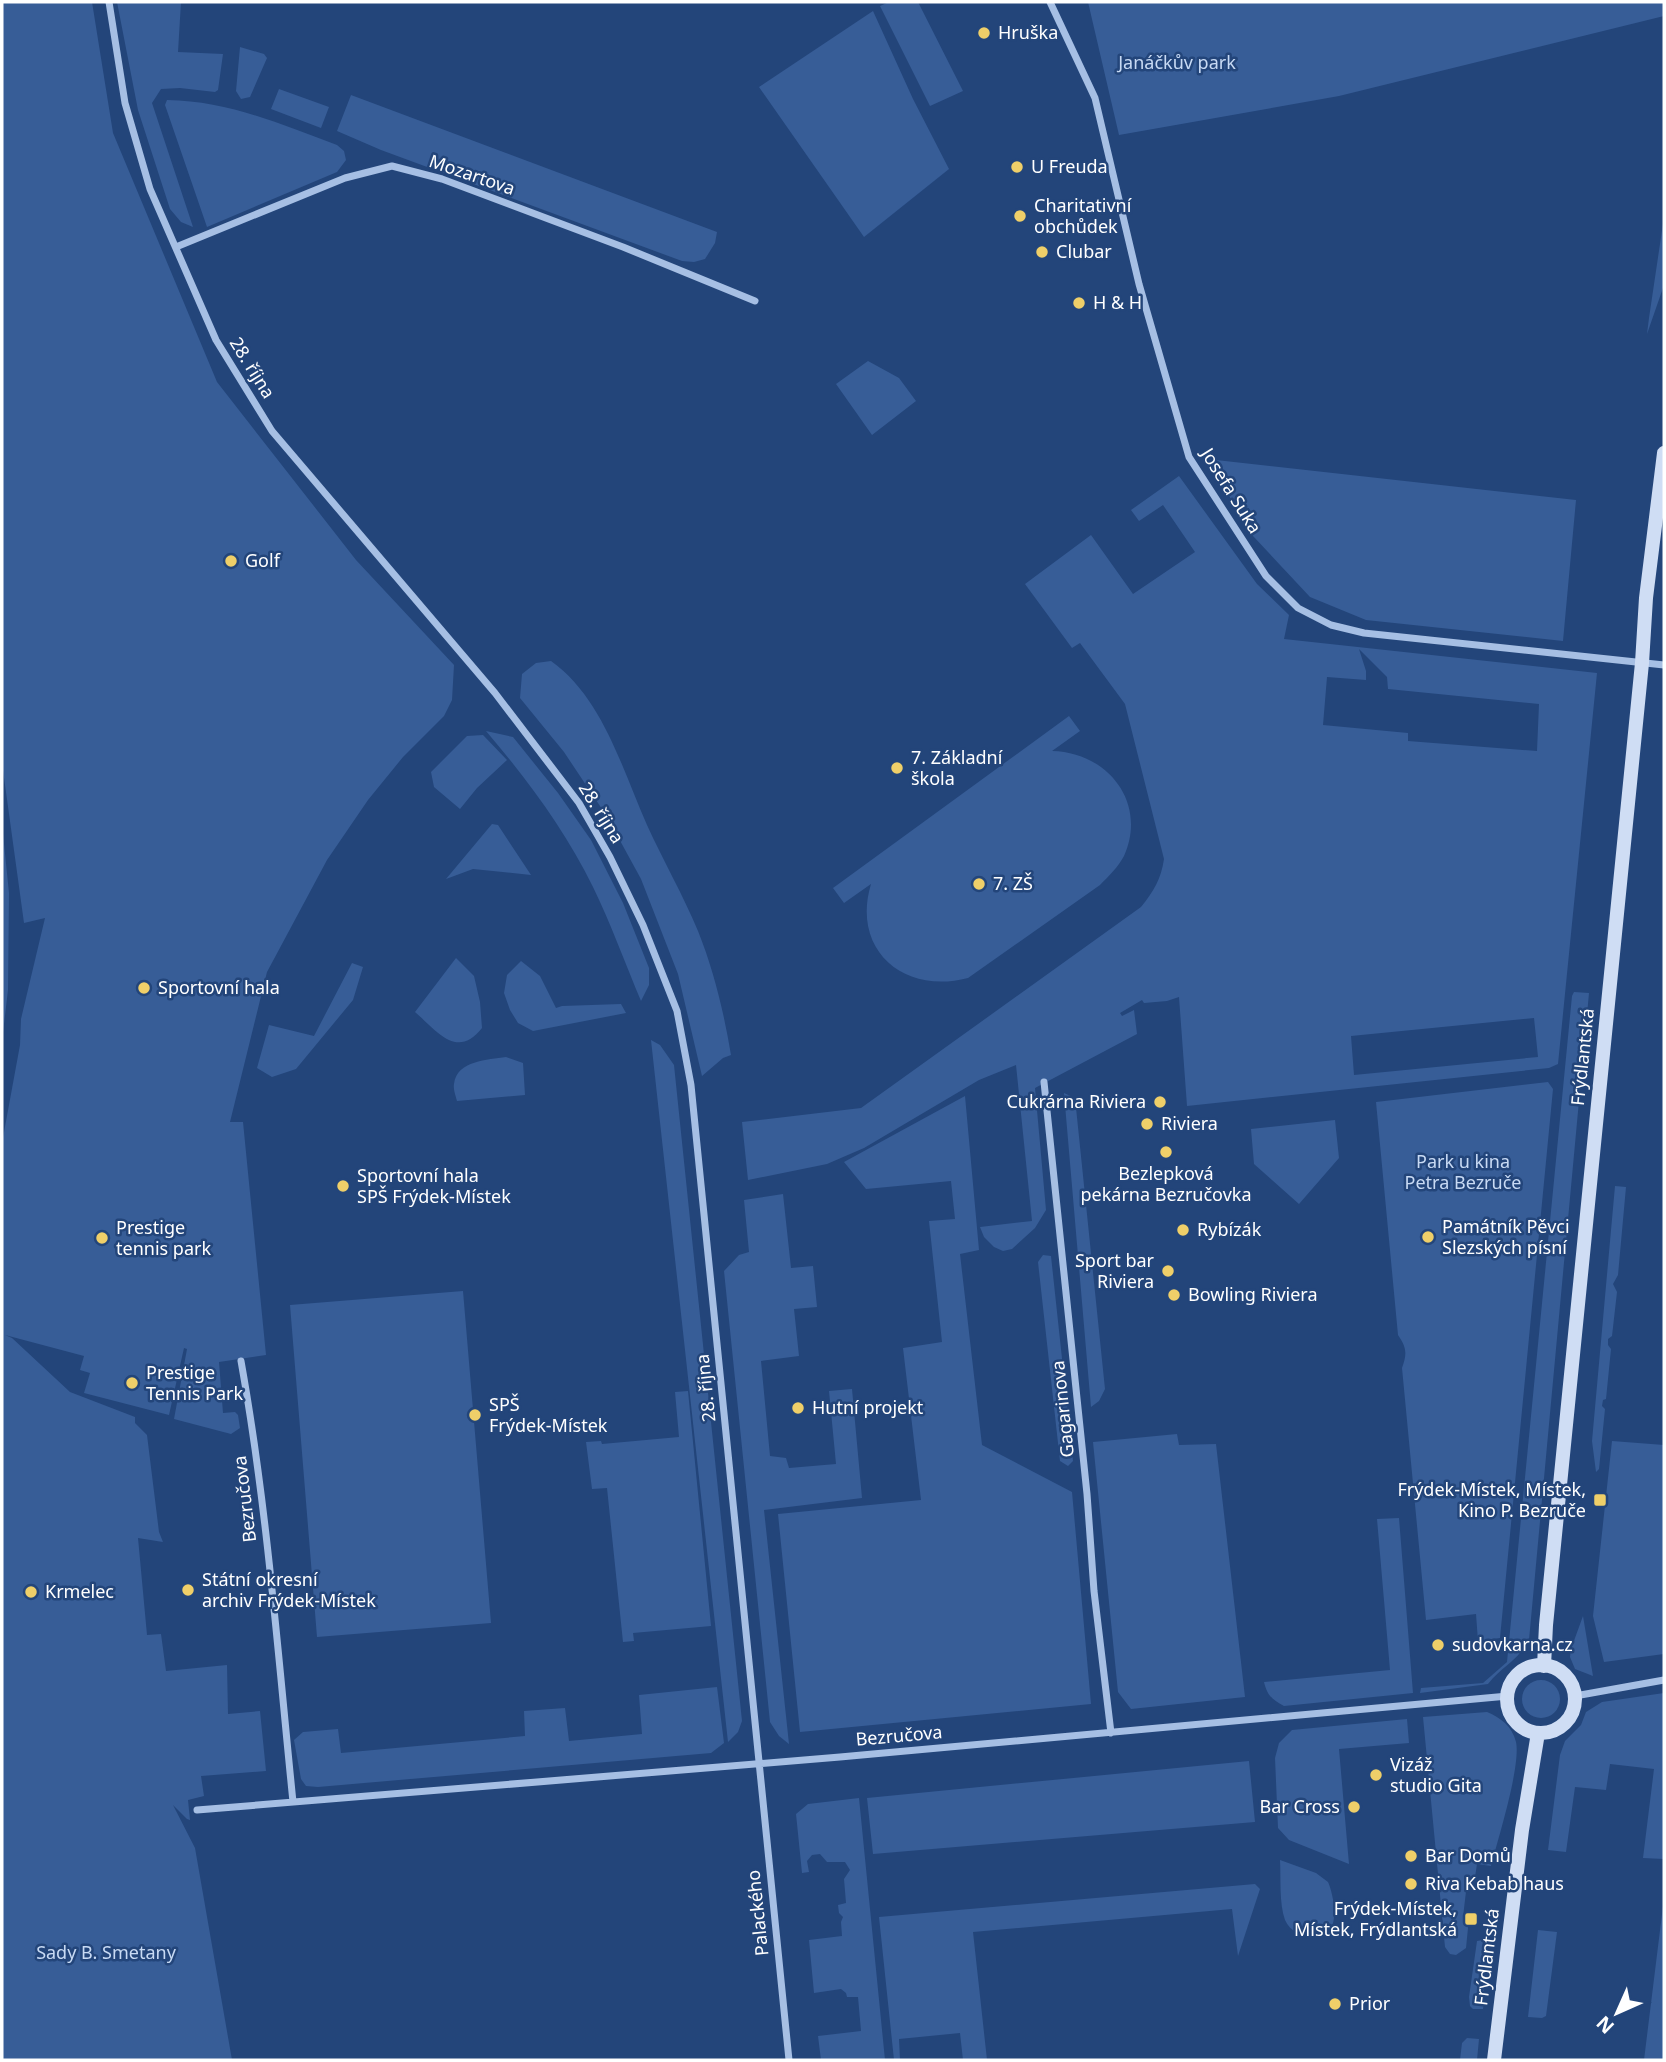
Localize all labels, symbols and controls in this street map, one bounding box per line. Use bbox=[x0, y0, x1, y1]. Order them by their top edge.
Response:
place label: Hruška bbox=[998, 20, 1058, 44]
marker: Hruška bbox=[976, 25, 992, 41]
park label: Janáčkův park bbox=[1116, 50, 1236, 74]
street label: Mozartova bbox=[426, 148, 518, 200]
place label: U Freuda bbox=[1031, 154, 1108, 178]
marker: U Freuda bbox=[1009, 159, 1025, 175]
place label: Charitativní obchůdek bbox=[1034, 193, 1132, 238]
marker: Charitativní obchůdek bbox=[1012, 208, 1028, 224]
place label: Clubar bbox=[1056, 239, 1112, 263]
marker: Clubar bbox=[1034, 244, 1050, 260]
place label: H & H bbox=[1093, 290, 1142, 314]
marker: H & H bbox=[1071, 295, 1087, 311]
street label: 28. října bbox=[225, 332, 281, 403]
street label: Josefa Suka bbox=[1195, 442, 1268, 538]
place label: Golf bbox=[245, 548, 281, 572]
marker: Golf bbox=[223, 553, 239, 569]
place label: 7. Základní škola bbox=[911, 745, 1003, 790]
marker: 7. Základní škola bbox=[889, 760, 905, 776]
street label: 28. října bbox=[574, 777, 630, 848]
place label: 7. ZŠ bbox=[993, 871, 1033, 895]
marker: 7. ZŠ bbox=[971, 876, 987, 892]
place label: Sportovní hala bbox=[158, 975, 280, 999]
marker: Sportovní hala bbox=[136, 980, 152, 996]
street label: Frýdlantská bbox=[1565, 1007, 1599, 1107]
place label: Cukrárna Riviera bbox=[1006, 1089, 1146, 1113]
marker: Cukrárna Riviera bbox=[1152, 1094, 1168, 1110]
place label: Riviera bbox=[1161, 1111, 1218, 1135]
marker: Riviera bbox=[1139, 1116, 1155, 1132]
marker: Bezlepková pekárna Bezručovka bbox=[1158, 1144, 1174, 1160]
park label: Park u kina Petra Bezruče bbox=[1405, 1149, 1521, 1194]
place label: Bezlepková pekárna Bezručovka bbox=[1081, 1161, 1251, 1206]
place label: Sportovní hala SPŠ Frýdek-Místek bbox=[357, 1163, 511, 1208]
marker: Sportovní hala SPŠ Frýdek-Místek bbox=[335, 1178, 351, 1194]
place label: Památník Pěvci Slezských písní bbox=[1442, 1214, 1570, 1259]
place label: Prestige tennis park bbox=[116, 1215, 211, 1260]
place label: Rybízák bbox=[1197, 1217, 1262, 1241]
marker: Rybízák bbox=[1175, 1222, 1191, 1238]
marker: Památník Pěvci Slezských písní bbox=[1420, 1229, 1436, 1245]
marker: Prestige tennis park bbox=[94, 1230, 110, 1246]
place label: Sport bar Riviera bbox=[1075, 1248, 1155, 1293]
marker: Sport bar Riviera bbox=[1160, 1263, 1176, 1279]
place label: Bowling Riviera bbox=[1188, 1282, 1318, 1306]
marker: Bowling Riviera bbox=[1166, 1287, 1182, 1303]
street label: 28. října bbox=[690, 1353, 720, 1423]
street label: Gagarinova bbox=[1045, 1359, 1079, 1459]
place label: Prestige Tennis Park bbox=[146, 1360, 244, 1405]
marker: Prestige Tennis Park bbox=[124, 1375, 140, 1391]
place label: SPŠ Frýdek-Místek bbox=[489, 1392, 608, 1437]
place label: Hutní projekt bbox=[812, 1395, 924, 1419]
marker: Hutní projekt bbox=[790, 1400, 806, 1416]
marker: SPŠ Frýdek-Místek bbox=[467, 1407, 483, 1423]
street label: Bezručova bbox=[227, 1454, 261, 1544]
place label: Frýdek-Místek, Místek, Kino P. Bezruče bbox=[1397, 1477, 1586, 1522]
marker: Frýdek-Místek, Místek, Kino P. Bezruče bbox=[1592, 1492, 1608, 1508]
place label: Státní okresní archiv Frýdek-Místek bbox=[202, 1567, 376, 1612]
place label: Krmelec bbox=[45, 1579, 114, 1603]
marker: Státní okresní archiv Frýdek-Místek bbox=[180, 1582, 196, 1598]
marker: Krmelec bbox=[23, 1584, 39, 1600]
place label: sudovkarna.cz bbox=[1452, 1632, 1573, 1656]
marker: sudovkarna.cz bbox=[1430, 1637, 1446, 1653]
street label: Bezručova bbox=[854, 1719, 943, 1751]
place label: Vizáž studio Gita bbox=[1390, 1752, 1482, 1797]
marker: Vizáž studio Gita bbox=[1368, 1767, 1384, 1783]
place label: Bar Cross bbox=[1260, 1794, 1340, 1818]
marker: Bar Cross bbox=[1346, 1799, 1362, 1815]
place label: Bar Domů bbox=[1425, 1843, 1511, 1867]
marker: Bar Domů bbox=[1403, 1848, 1419, 1864]
street label: Palackého bbox=[741, 1869, 773, 1957]
place label: Riva Kebab haus bbox=[1425, 1871, 1564, 1895]
marker: Riva Kebab haus bbox=[1403, 1876, 1419, 1892]
place label: Frýdek-Místek, Místek, Frýdlantská bbox=[1294, 1896, 1457, 1941]
street label: Frýdlantská bbox=[1468, 1907, 1504, 2007]
marker: Frýdek-Místek, Místek, Frýdlantská bbox=[1463, 1911, 1479, 1927]
park label: Sady B. Smetany bbox=[36, 1940, 177, 1964]
north arrow bbox=[1582, 1978, 1652, 2048]
place label: Prior bbox=[1349, 1991, 1391, 2015]
marker: Prior bbox=[1327, 1996, 1343, 2012]
text: N bbox=[1590, 2010, 1620, 2040]

